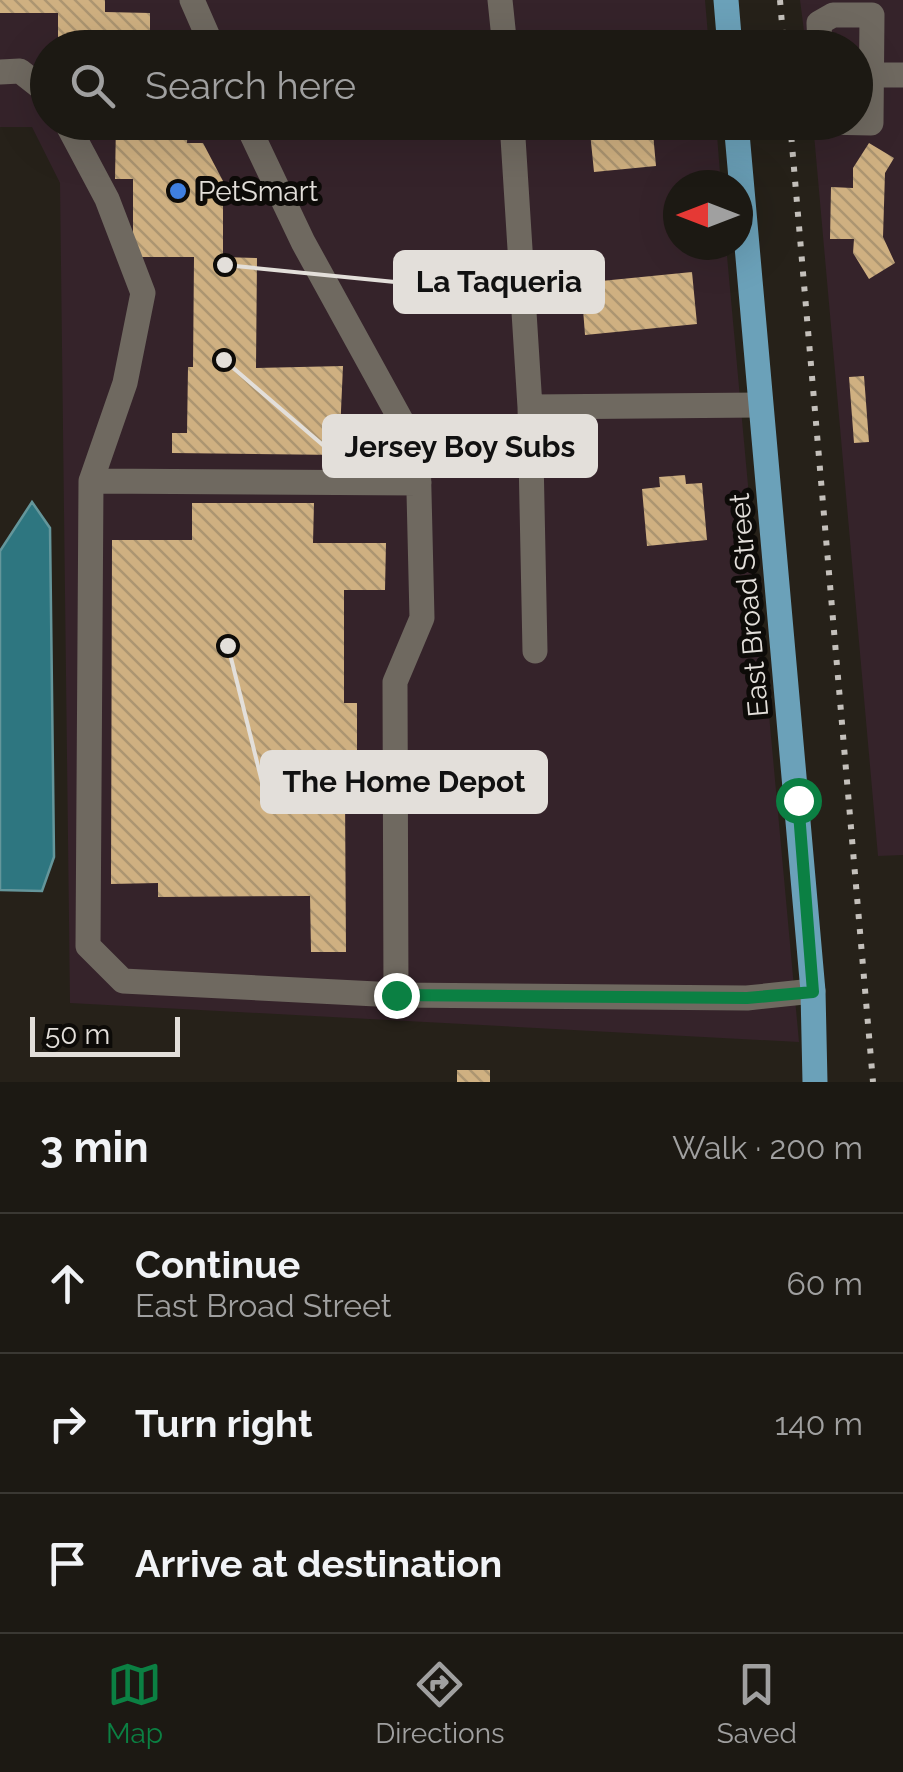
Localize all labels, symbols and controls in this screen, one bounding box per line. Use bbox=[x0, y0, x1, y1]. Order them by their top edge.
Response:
search box bbox=[30, 30, 873, 140]
icon: search bbox=[65, 58, 120, 113]
text: Search here bbox=[145, 63, 356, 108]
north arrow bbox=[663, 170, 753, 260]
place label: PetSmart bbox=[198, 175, 319, 208]
marker: PetSmart bbox=[167, 180, 189, 202]
callout: La Taqueria bbox=[395, 252, 603, 312]
text: La Taqueria bbox=[416, 264, 582, 299]
callout: Jersey Boy Subs bbox=[324, 416, 596, 476]
text: Jersey Boy Subs bbox=[345, 429, 575, 464]
street label: East Broad Street bbox=[723, 491, 775, 718]
callout: The Home Depot bbox=[262, 752, 546, 812]
text: The Home Depot bbox=[282, 764, 526, 799]
route start bbox=[776, 778, 822, 824]
route end bbox=[374, 973, 420, 1019]
scale bar bbox=[30, 1012, 180, 1056]
text: 50 m bbox=[45, 1018, 110, 1051]
text: 3 min bbox=[40, 1123, 149, 1172]
text: Walk · 200 m bbox=[672, 1129, 863, 1166]
text: Continue bbox=[135, 1242, 300, 1287]
icon: ahead bbox=[40, 1256, 95, 1311]
text: 60 m bbox=[787, 1265, 863, 1302]
text: East Broad Street bbox=[135, 1287, 391, 1324]
icon: right bbox=[40, 1396, 95, 1451]
text: Turn right bbox=[135, 1401, 312, 1446]
text: 140 m bbox=[775, 1405, 863, 1442]
icon: arrive bbox=[40, 1536, 95, 1591]
text: Arrive at destination bbox=[135, 1541, 502, 1586]
tab: Map bbox=[106, 1657, 163, 1750]
tab: Directions bbox=[375, 1657, 505, 1750]
tab: Saved bbox=[717, 1657, 797, 1750]

